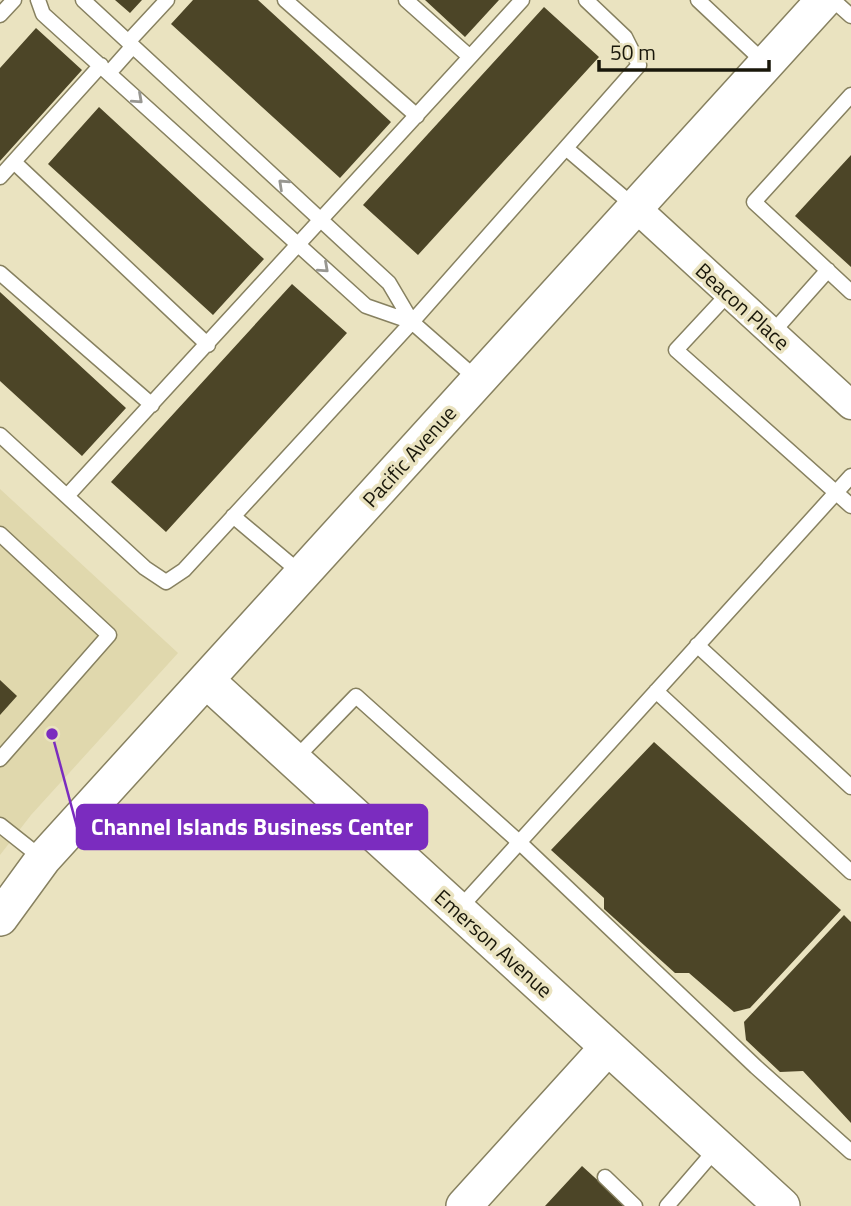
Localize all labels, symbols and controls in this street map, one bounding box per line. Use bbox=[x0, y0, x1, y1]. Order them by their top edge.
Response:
scale bar bbox=[599, 28, 769, 72]
text: 50 m bbox=[610, 36, 656, 68]
one-way arrow bbox=[129, 91, 142, 103]
one-way arrow bbox=[278, 180, 291, 193]
street label: Beacon Place bbox=[689, 255, 797, 357]
one-way arrow bbox=[316, 260, 329, 273]
street label: Pacific Avenue bbox=[354, 398, 464, 514]
callout: Channel Islands Business Center bbox=[77, 805, 427, 849]
text: Channel Islands Business Center bbox=[91, 809, 414, 844]
street label: Emerson Avenue bbox=[428, 881, 560, 1005]

